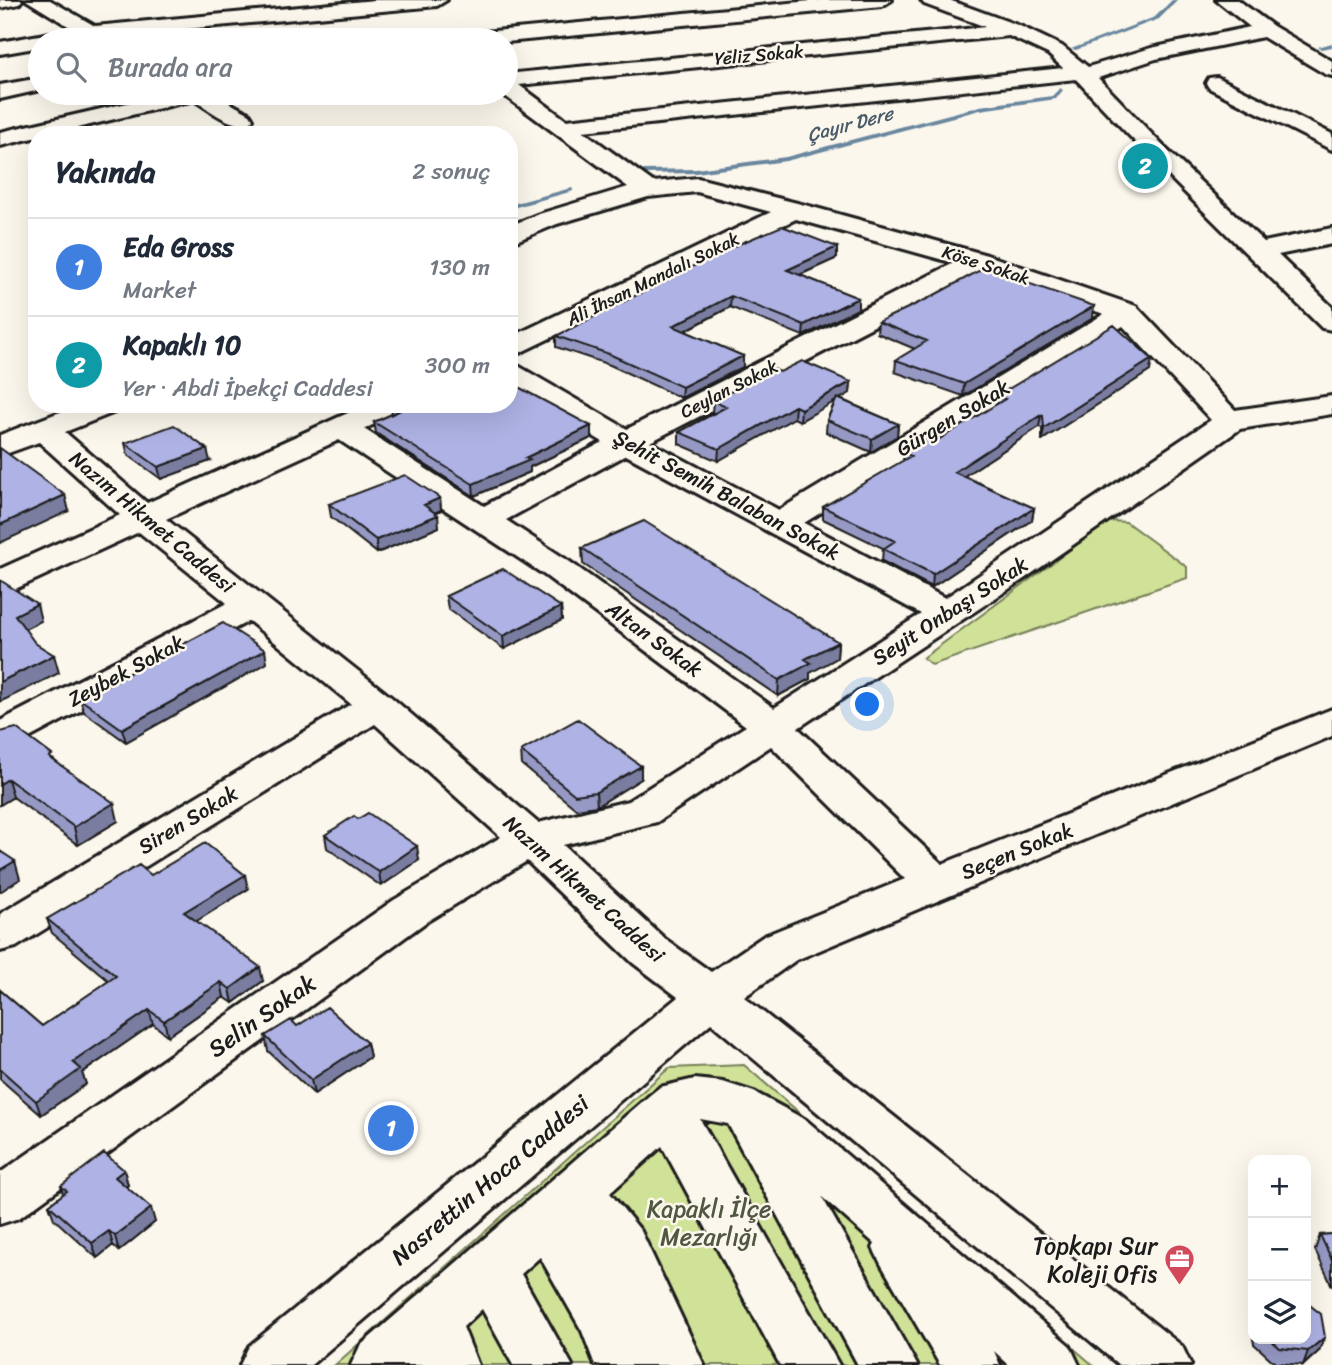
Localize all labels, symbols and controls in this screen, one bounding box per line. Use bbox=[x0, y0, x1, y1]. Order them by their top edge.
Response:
search box bbox=[28, 28, 518, 105]
street label: Yeliz Sokak bbox=[713, 35, 805, 75]
text: Burada ara bbox=[108, 44, 232, 90]
icon: search bbox=[52, 48, 90, 86]
water label: Çayır Dere bbox=[803, 96, 899, 151]
pin: 2 bbox=[1122, 140, 1168, 192]
text: Yakında bbox=[56, 145, 156, 199]
text: 2 sonuç bbox=[412, 151, 490, 192]
street label: Ali İhsan Mandalı Sokak bbox=[560, 223, 745, 335]
text: Eda Gross bbox=[123, 224, 234, 270]
street label: Köse Sokak bbox=[938, 236, 1034, 294]
text: 1 bbox=[74, 247, 84, 288]
text: 130 m bbox=[429, 247, 490, 288]
text: Market bbox=[123, 270, 196, 311]
text: Kapaklı 10 bbox=[123, 322, 241, 368]
text: 2 bbox=[72, 345, 86, 386]
text: 300 m bbox=[425, 345, 490, 386]
street label: Ceylan Sokak bbox=[674, 350, 784, 428]
text: Yer · Abdi İpekçi Caddesi bbox=[123, 368, 373, 409]
street label: Gürgen Sokak bbox=[888, 369, 1018, 467]
street label: Şehit Semih Balaban Sokak bbox=[606, 419, 848, 571]
street label: Nazım Hikmet Caddesi bbox=[60, 441, 245, 604]
street label: Seyit Onbaşı Sokak bbox=[864, 546, 1036, 676]
street label: Altan Sokak bbox=[596, 590, 711, 688]
street label: Zeybek Sokak bbox=[60, 624, 192, 718]
your location bbox=[850, 687, 884, 721]
street label: Siren Sokak bbox=[130, 775, 246, 865]
street label: Nazım Hikmet Caddesi bbox=[494, 805, 675, 973]
street label: Seçen Sokak bbox=[955, 811, 1079, 891]
street label: Selin Sokak bbox=[199, 963, 325, 1069]
street label: Nasrettin Hoca Caddesi bbox=[381, 1083, 600, 1276]
pin: 1 bbox=[368, 1102, 414, 1154]
map controls bbox=[1248, 1155, 1311, 1344]
button: + bbox=[1248, 1155, 1311, 1218]
park label: Kapaklı İlçe Mezarlığı bbox=[647, 1188, 771, 1258]
button: − bbox=[1248, 1218, 1311, 1281]
place label: Topkapı Sur Koleji Ofis bbox=[1033, 1225, 1159, 1295]
office icon: Topkapı Sur Koleji Ofis bbox=[1163, 1243, 1197, 1287]
button: layers bbox=[1248, 1281, 1311, 1344]

